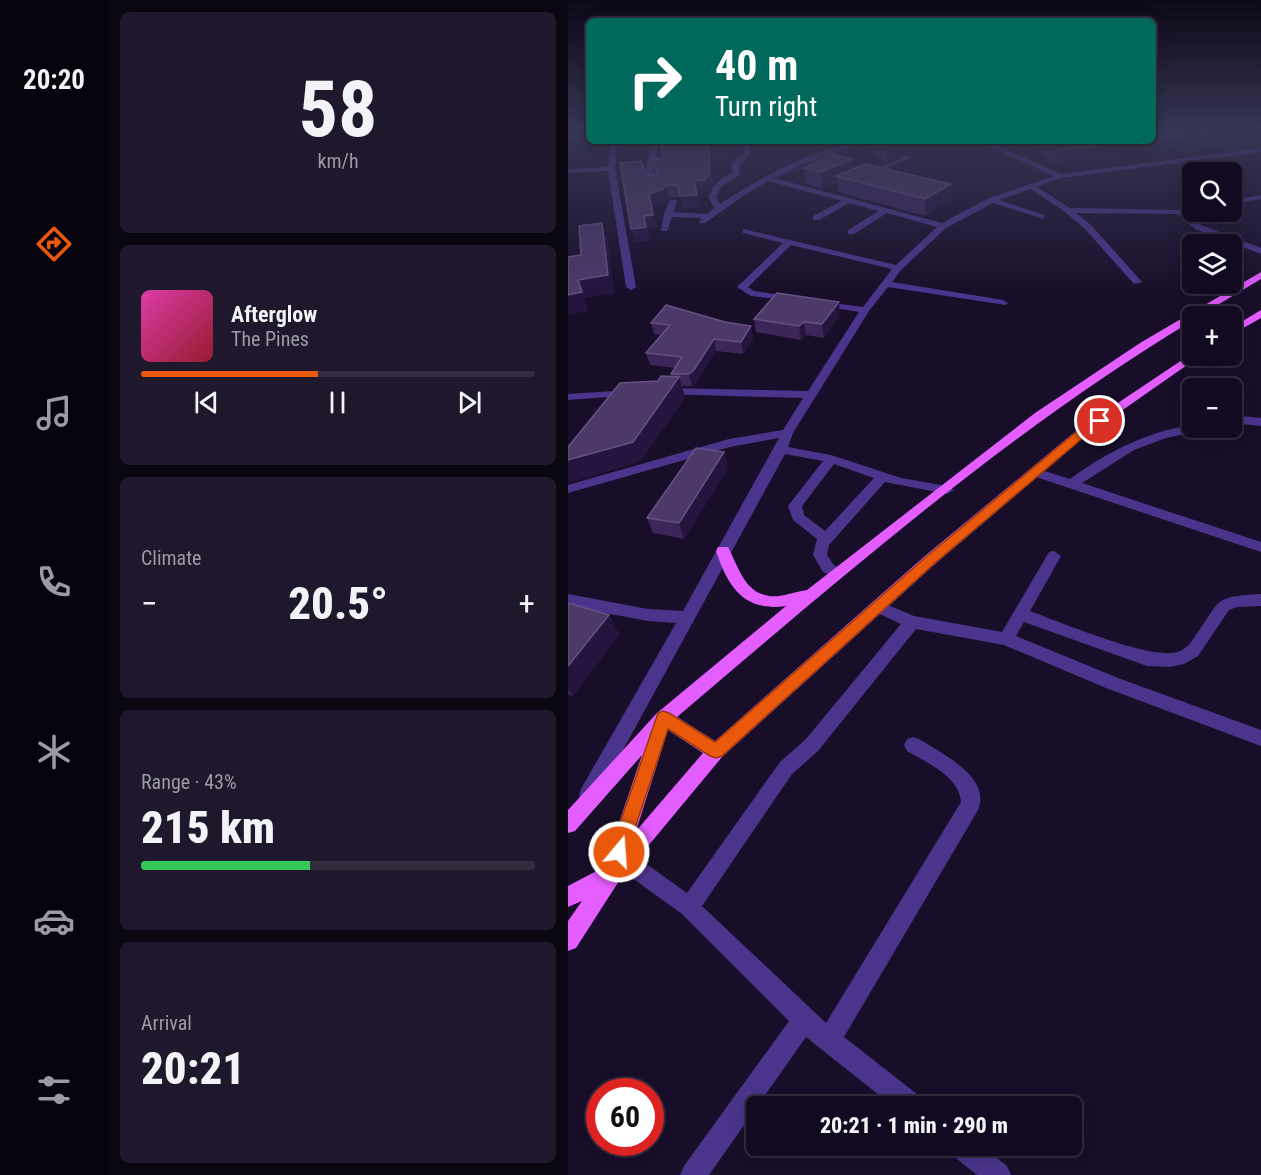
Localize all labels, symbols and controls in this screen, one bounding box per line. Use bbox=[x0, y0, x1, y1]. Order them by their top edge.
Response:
text: 40 m bbox=[715, 41, 798, 90]
icon: right bbox=[616, 42, 694, 120]
text: 20:20 bbox=[23, 64, 85, 96]
text: 58 bbox=[299, 64, 377, 155]
text: Turn right bbox=[715, 91, 817, 123]
text: km/h bbox=[317, 149, 359, 173]
map controls bbox=[1182, 162, 1242, 438]
button: search bbox=[1182, 162, 1242, 222]
icon: directions bbox=[33, 223, 75, 265]
button: layers bbox=[1182, 234, 1242, 294]
text: Afterglow bbox=[231, 302, 317, 327]
button: + bbox=[1182, 306, 1242, 366]
text: The Pines bbox=[231, 327, 309, 351]
button: − bbox=[1182, 378, 1242, 438]
icon: previous bbox=[190, 386, 223, 419]
icon: pause bbox=[321, 386, 354, 419]
icon: next bbox=[453, 386, 486, 419]
icon: music bbox=[33, 392, 75, 434]
pin bbox=[1074, 395, 1125, 446]
icon: arrive bbox=[1083, 404, 1116, 437]
text: Climate bbox=[141, 546, 201, 570]
icon: phone bbox=[33, 561, 75, 603]
text: 20.5° bbox=[288, 577, 388, 630]
text: − bbox=[141, 584, 158, 623]
text: + bbox=[519, 584, 535, 623]
icon: climate bbox=[33, 731, 75, 773]
text: Range · 43% bbox=[141, 770, 237, 794]
text: 215 km bbox=[141, 801, 275, 854]
position arrow bbox=[587, 820, 651, 884]
icon: car bbox=[33, 900, 75, 942]
text: Arrival bbox=[141, 1011, 192, 1035]
text: 20:21 bbox=[141, 1042, 245, 1095]
icon: filters bbox=[33, 1069, 75, 1111]
speed limit sign: 60 bbox=[586, 1078, 664, 1156]
text: 20:21 · 1 min · 290 m bbox=[820, 1113, 1008, 1138]

